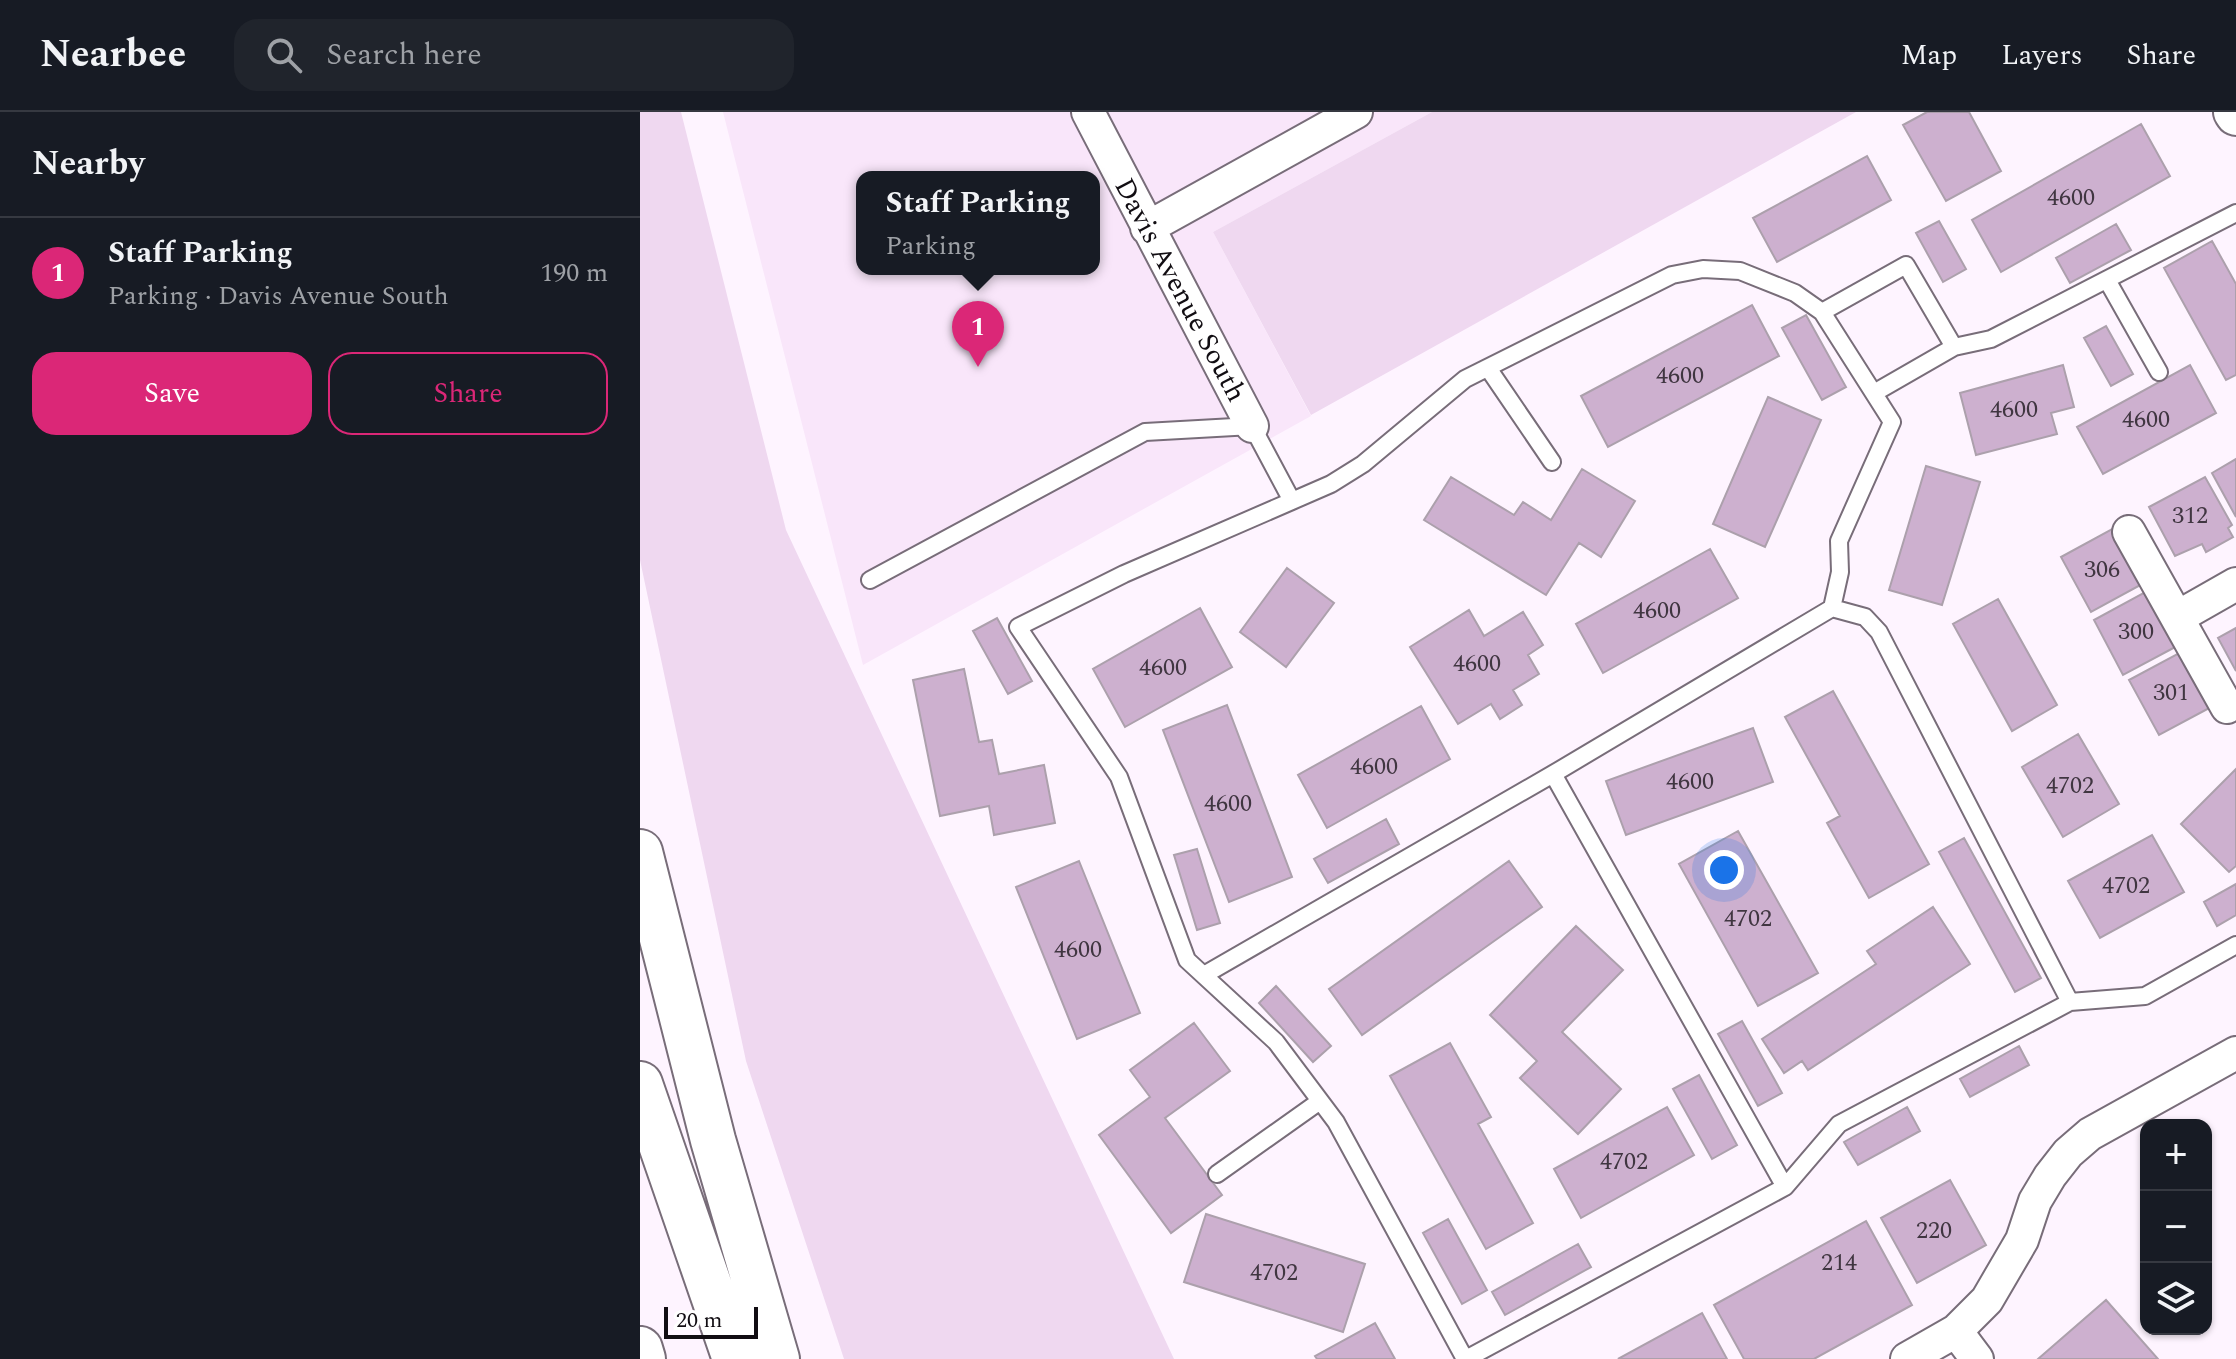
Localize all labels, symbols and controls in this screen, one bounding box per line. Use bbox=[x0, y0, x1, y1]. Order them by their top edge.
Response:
search box bbox=[234, 19, 794, 91]
text: Nearbee bbox=[40, 26, 186, 84]
text: Search here bbox=[326, 32, 482, 78]
icon: search bbox=[262, 33, 306, 77]
text: Map bbox=[1901, 34, 1957, 77]
text: Layers bbox=[2001, 34, 2083, 77]
text: Share bbox=[2127, 34, 2196, 77]
text: Nearby bbox=[32, 138, 145, 190]
street label: Davis Avenue South bbox=[1103, 170, 1257, 410]
popup bbox=[856, 171, 1100, 275]
text: Staff Parking bbox=[886, 180, 1070, 226]
house number: 4600 bbox=[2047, 180, 2095, 216]
text: Parking bbox=[886, 226, 976, 266]
text: Staff Parking bbox=[108, 230, 293, 276]
text: 1 bbox=[51, 253, 65, 293]
text: 190 m bbox=[540, 253, 608, 293]
text: Parking · Davis Avenue South bbox=[108, 276, 449, 316]
pin: 1 bbox=[952, 301, 1004, 367]
button: Save bbox=[32, 352, 312, 435]
button: Share bbox=[328, 352, 608, 435]
house number: 4600 bbox=[1656, 358, 1704, 394]
house number: 4600 bbox=[1990, 392, 2038, 428]
house number: 4600 bbox=[2122, 402, 2170, 438]
house number: 312 bbox=[2172, 498, 2208, 534]
house number: 306 bbox=[2084, 552, 2120, 588]
house number: 4600 bbox=[1633, 593, 1681, 629]
house number: 300 bbox=[2118, 614, 2154, 650]
house number: 4600 bbox=[1453, 646, 1501, 682]
house number: 4600 bbox=[1139, 650, 1187, 686]
house number: 301 bbox=[2153, 675, 2189, 711]
house number: 4600 bbox=[1350, 749, 1398, 785]
house number: 4600 bbox=[1666, 764, 1714, 800]
house number: 4702 bbox=[2046, 768, 2094, 804]
house number: 4600 bbox=[1204, 786, 1252, 822]
your location bbox=[1704, 850, 1744, 890]
house number: 4702 bbox=[2102, 868, 2150, 904]
house number: 4702 bbox=[1724, 901, 1772, 937]
house number: 4600 bbox=[1054, 932, 1102, 968]
map controls bbox=[2140, 1119, 2212, 1335]
button: + bbox=[2140, 1119, 2212, 1191]
house number: 4702 bbox=[1600, 1144, 1648, 1180]
button: − bbox=[2140, 1191, 2212, 1263]
house number: 220 bbox=[1916, 1213, 1952, 1249]
house number: 214 bbox=[1821, 1245, 1857, 1281]
house number: 4702 bbox=[1250, 1255, 1298, 1291]
button: layers bbox=[2140, 1263, 2212, 1335]
scale bar bbox=[664, 1303, 758, 1339]
text: 20 m bbox=[676, 1304, 722, 1337]

